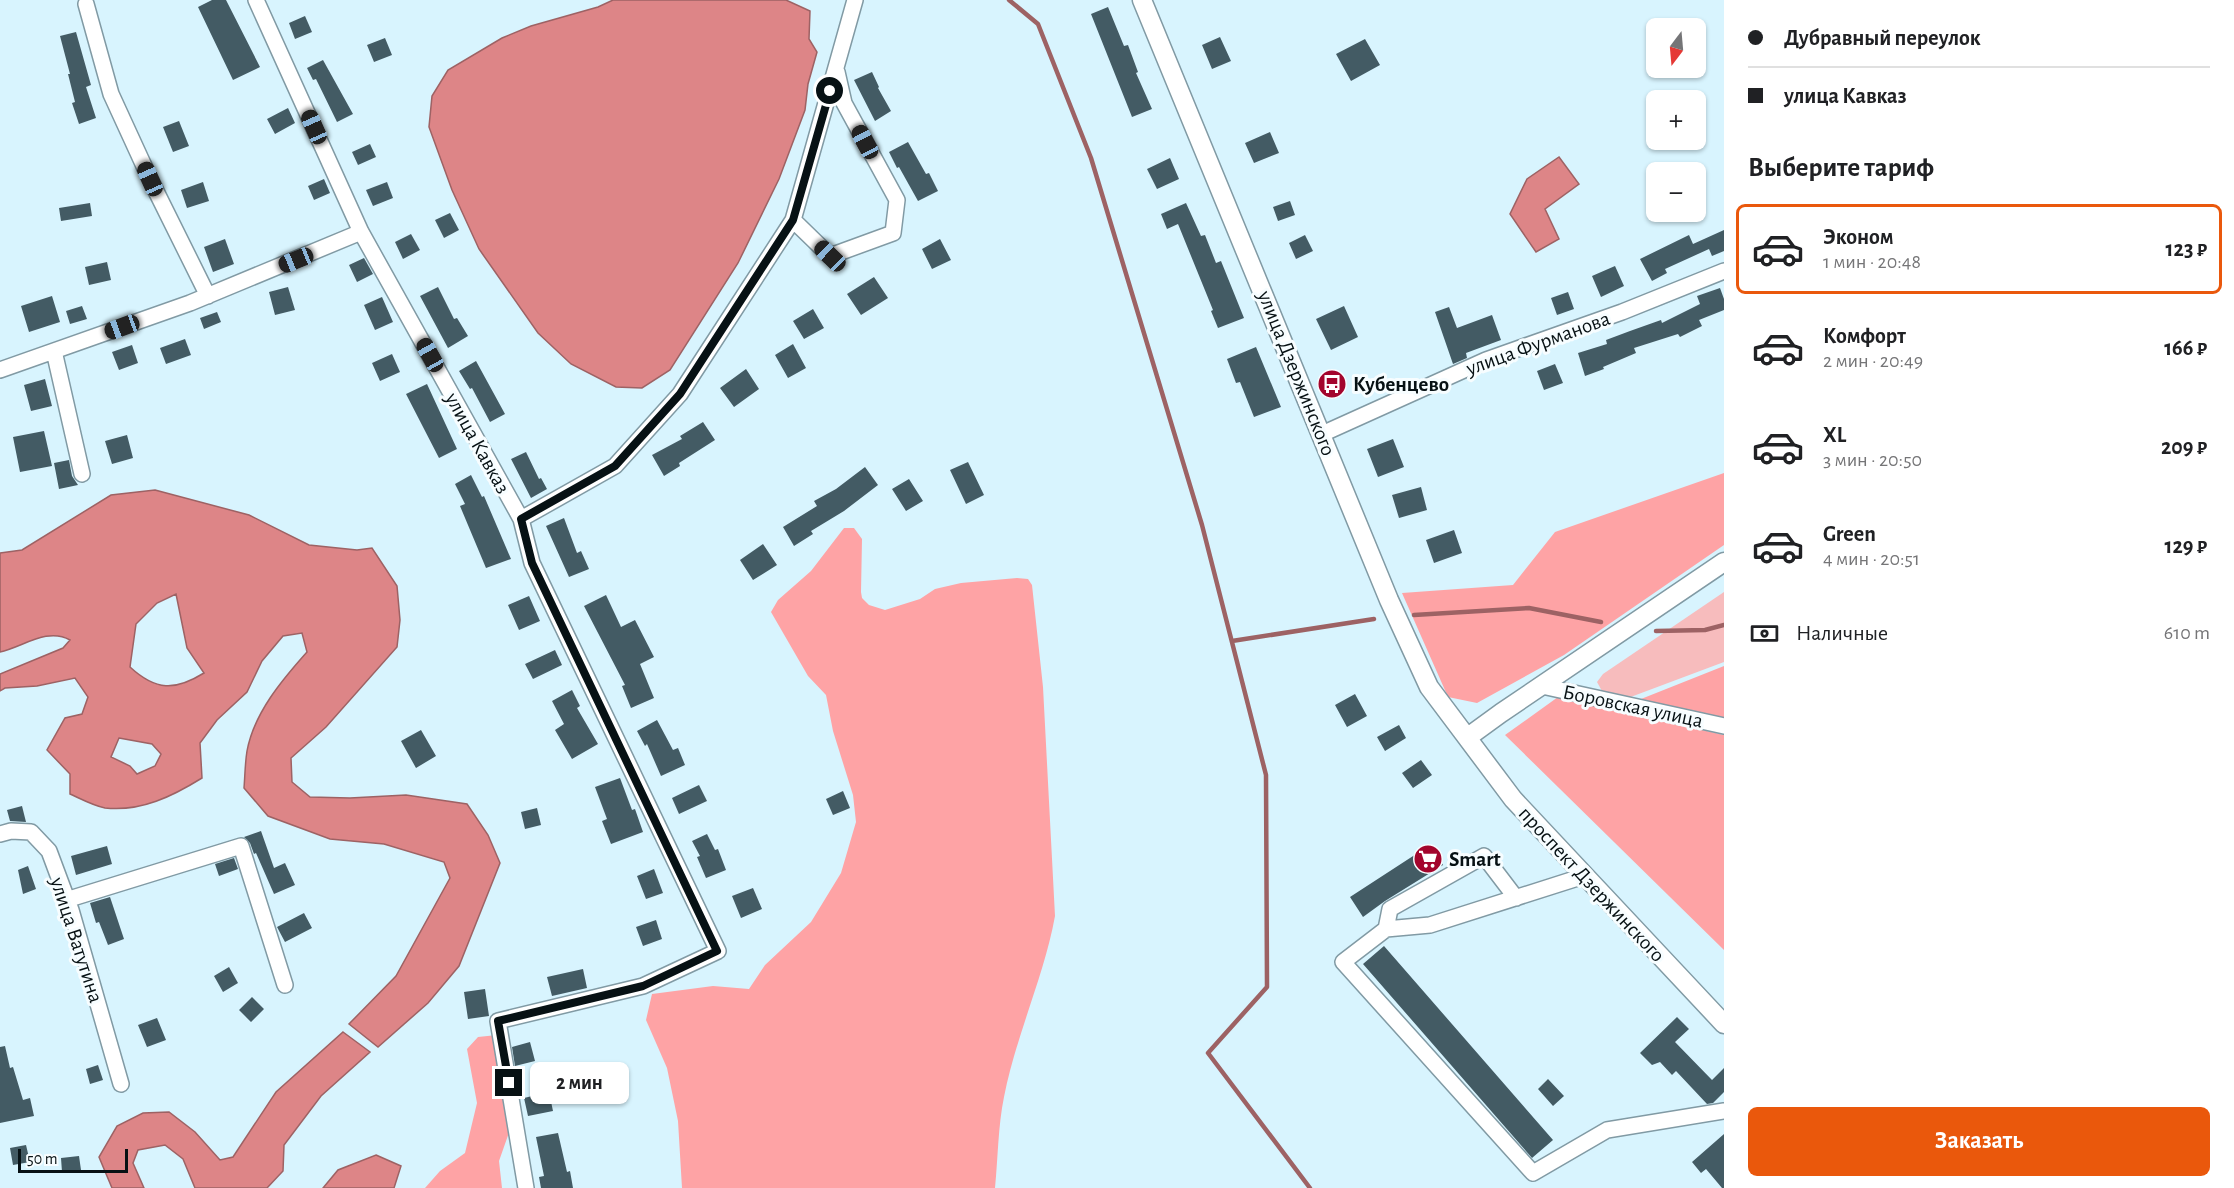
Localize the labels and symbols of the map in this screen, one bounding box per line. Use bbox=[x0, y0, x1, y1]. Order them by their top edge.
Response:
north arrow bbox=[1646, 18, 1706, 78]
route start bbox=[816, 77, 843, 104]
car bbox=[298, 107, 330, 147]
car bbox=[849, 122, 881, 162]
car bbox=[134, 159, 166, 199]
car bbox=[811, 237, 849, 275]
car bbox=[276, 245, 316, 275]
street label: улица Дзержинского bbox=[1254, 287, 1339, 459]
street label: улица Фурманова bbox=[1463, 308, 1613, 380]
car bbox=[102, 312, 142, 342]
car bbox=[413, 335, 447, 375]
bus stop icon: Кубенцево bbox=[1316, 368, 1348, 400]
place label: Кубенцево bbox=[1353, 374, 1449, 395]
street label: улица Кавказ bbox=[441, 388, 514, 497]
street label: Боровская улица bbox=[1561, 681, 1705, 732]
street label: проспект Дзержинского bbox=[1515, 803, 1669, 966]
supermarket icon: Smart bbox=[1412, 843, 1444, 875]
place label: Smart bbox=[1449, 849, 1501, 870]
street label: улица Ватутина bbox=[46, 874, 107, 1006]
callout: 2 мин bbox=[530, 1062, 629, 1104]
route end bbox=[495, 1069, 522, 1096]
scale bar bbox=[18, 1146, 128, 1174]

